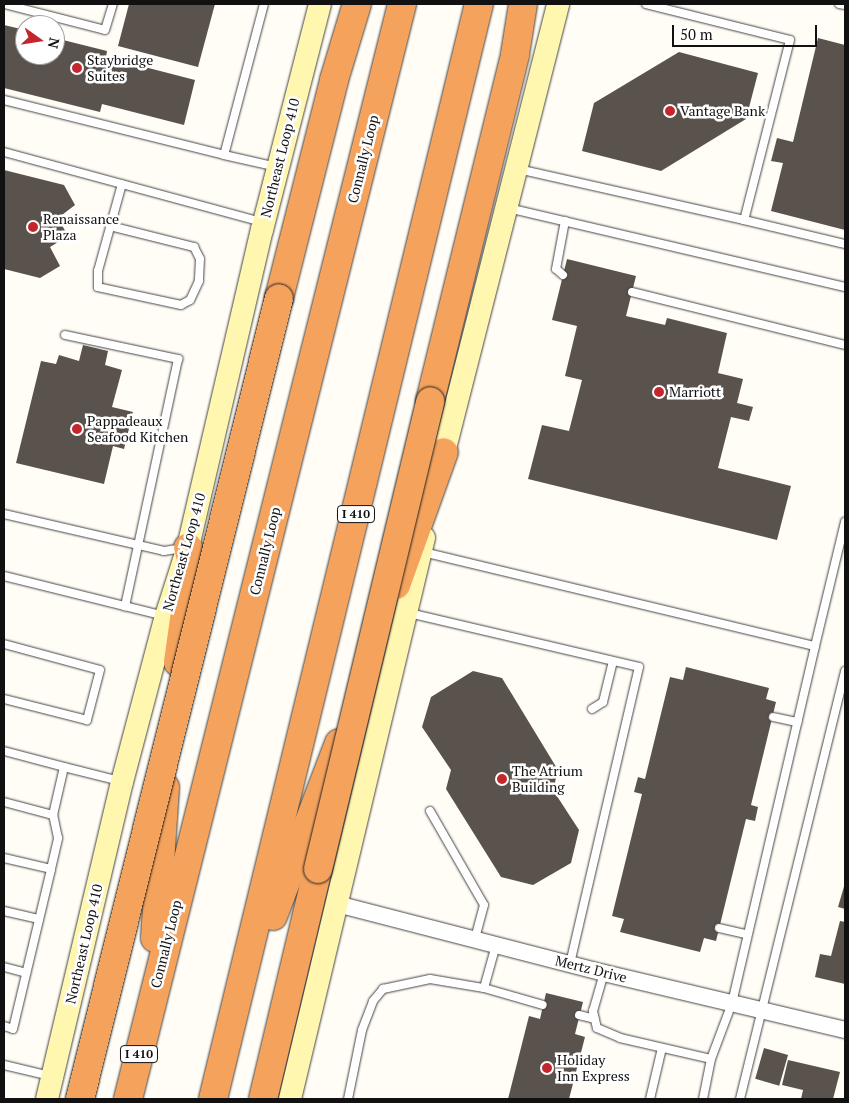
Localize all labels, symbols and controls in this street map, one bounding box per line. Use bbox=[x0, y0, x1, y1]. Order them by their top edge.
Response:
north arrow bbox=[15, 15, 65, 65]
scale bar bbox=[674, 15, 819, 47]
text: 50 m bbox=[680, 24, 713, 44]
text: N bbox=[44, 36, 65, 51]
place label: Staybridge Suites bbox=[87, 52, 153, 84]
marker: Staybridge Suites bbox=[71, 62, 83, 74]
street label: Northeast Loop 410 bbox=[257, 97, 303, 219]
place label: Vantage Bank bbox=[680, 103, 765, 119]
marker: Vantage Bank bbox=[664, 105, 676, 117]
street label: Connally Loop bbox=[344, 113, 382, 205]
place label: Renaissance Plaza bbox=[43, 211, 119, 243]
marker: Renaissance Plaza bbox=[27, 221, 39, 233]
place label: Marriott bbox=[669, 384, 721, 400]
marker: Marriott bbox=[653, 386, 665, 398]
place label: Pappadeaux Seafood Kitchen bbox=[87, 413, 188, 446]
marker: Pappadeaux Seafood Kitchen bbox=[71, 423, 83, 435]
street label: Northeast Loop 410 bbox=[159, 491, 209, 613]
road number: I 410 bbox=[336, 504, 376, 524]
street label: Connally Loop bbox=[246, 505, 284, 597]
place label: The Atrium Building bbox=[512, 763, 583, 796]
marker: The Atrium Building bbox=[496, 773, 508, 785]
street label: Northeast Loop 410 bbox=[62, 882, 106, 1006]
street label: Connally Loop bbox=[147, 898, 185, 990]
street label: Mertz Drive bbox=[553, 952, 629, 986]
road number: I 410 bbox=[119, 1044, 159, 1064]
place label: Holiday Inn Express bbox=[557, 1052, 630, 1084]
marker: Holiday Inn Express bbox=[541, 1062, 553, 1074]

